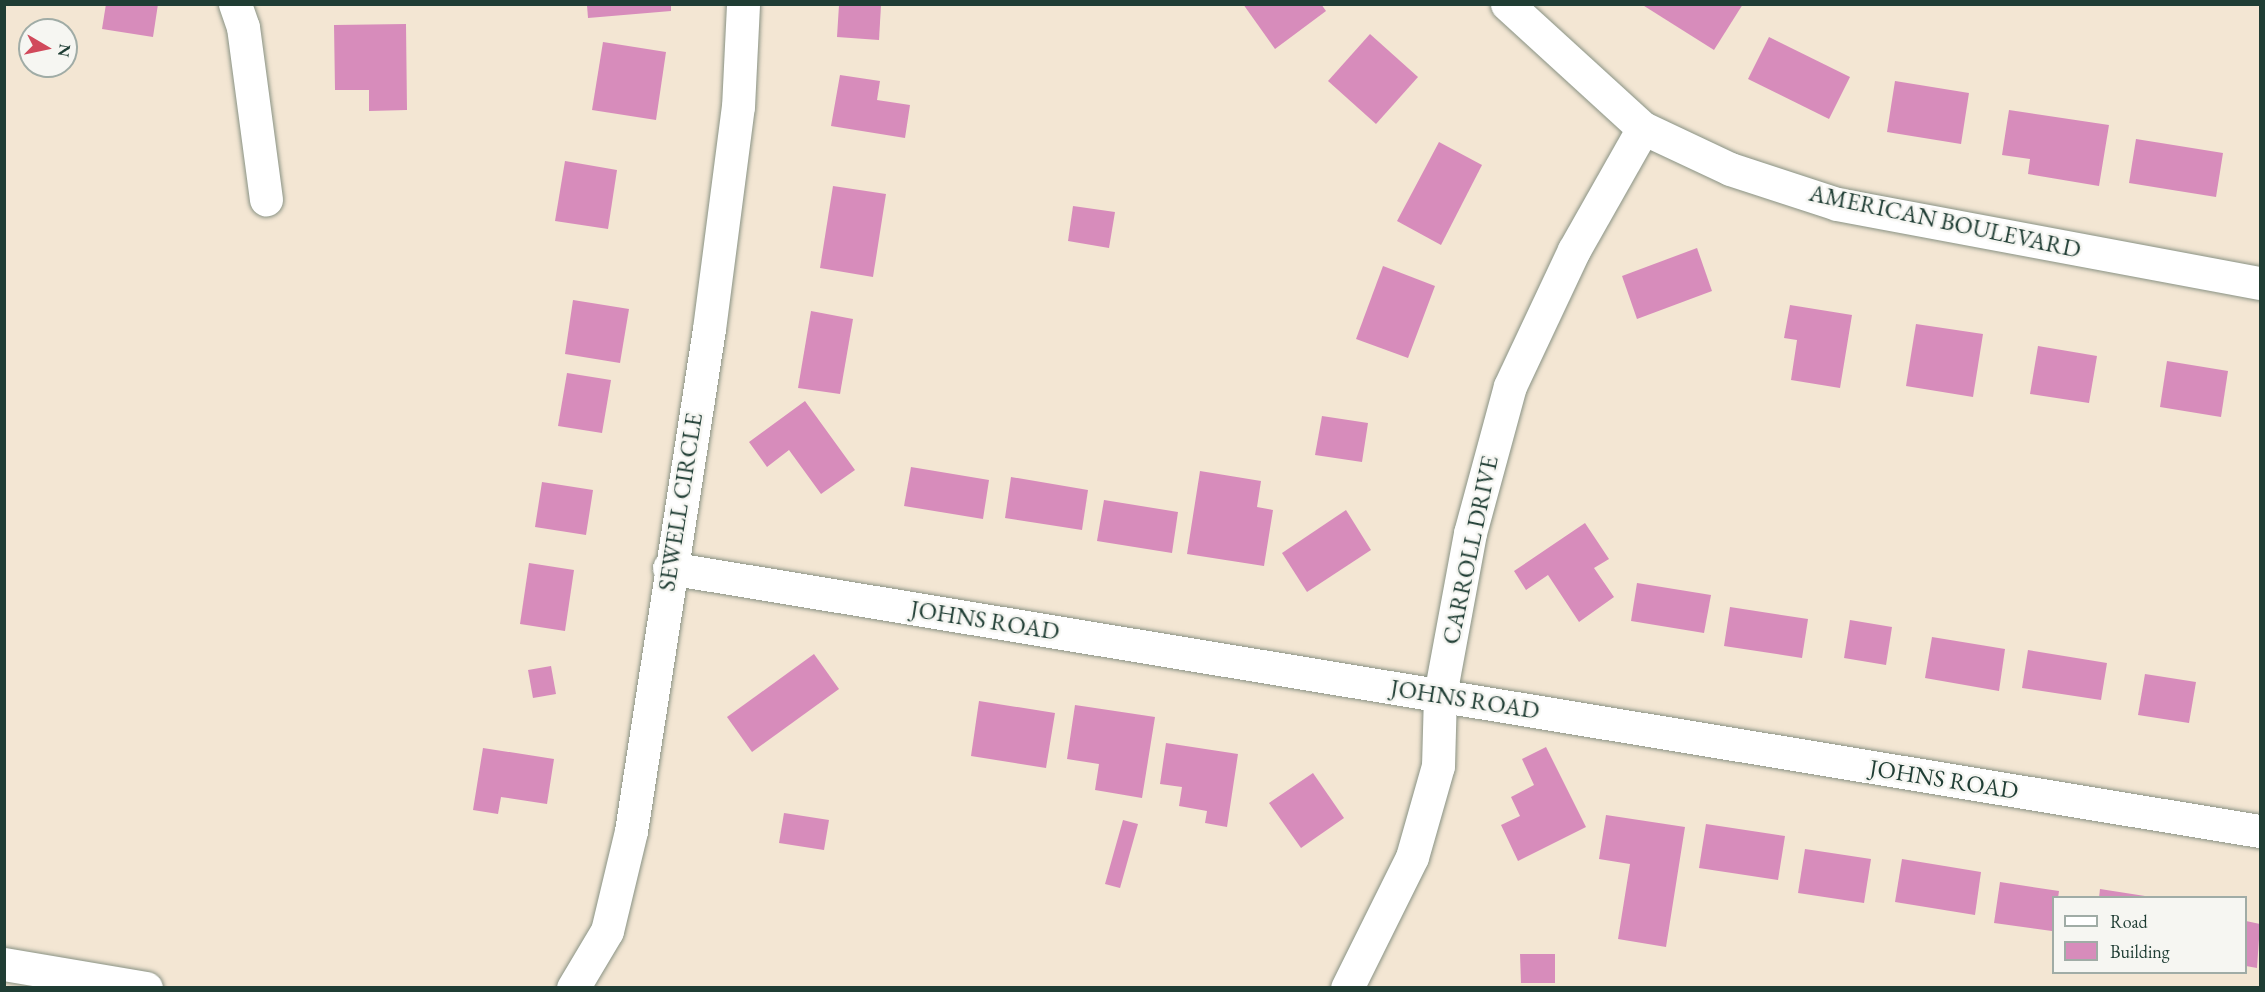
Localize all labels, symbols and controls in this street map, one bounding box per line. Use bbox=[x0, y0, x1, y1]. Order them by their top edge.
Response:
north arrow bbox=[18, 18, 78, 78]
text: N bbox=[53, 43, 76, 59]
street label: AMERICAN BOULEVARD bbox=[1807, 178, 2083, 264]
street label: SEWELL CIRCLE bbox=[652, 411, 708, 593]
street label: CARROLL DRIVE bbox=[1436, 453, 1504, 647]
street label: JOHNS ROAD bbox=[909, 594, 1061, 646]
street label: JOHNS ROAD bbox=[1389, 673, 1541, 725]
street label: JOHNS ROAD bbox=[1868, 753, 2020, 805]
legend bbox=[2052, 896, 2247, 974]
text: Road bbox=[2110, 910, 2148, 933]
text: Building bbox=[2110, 940, 2170, 963]

